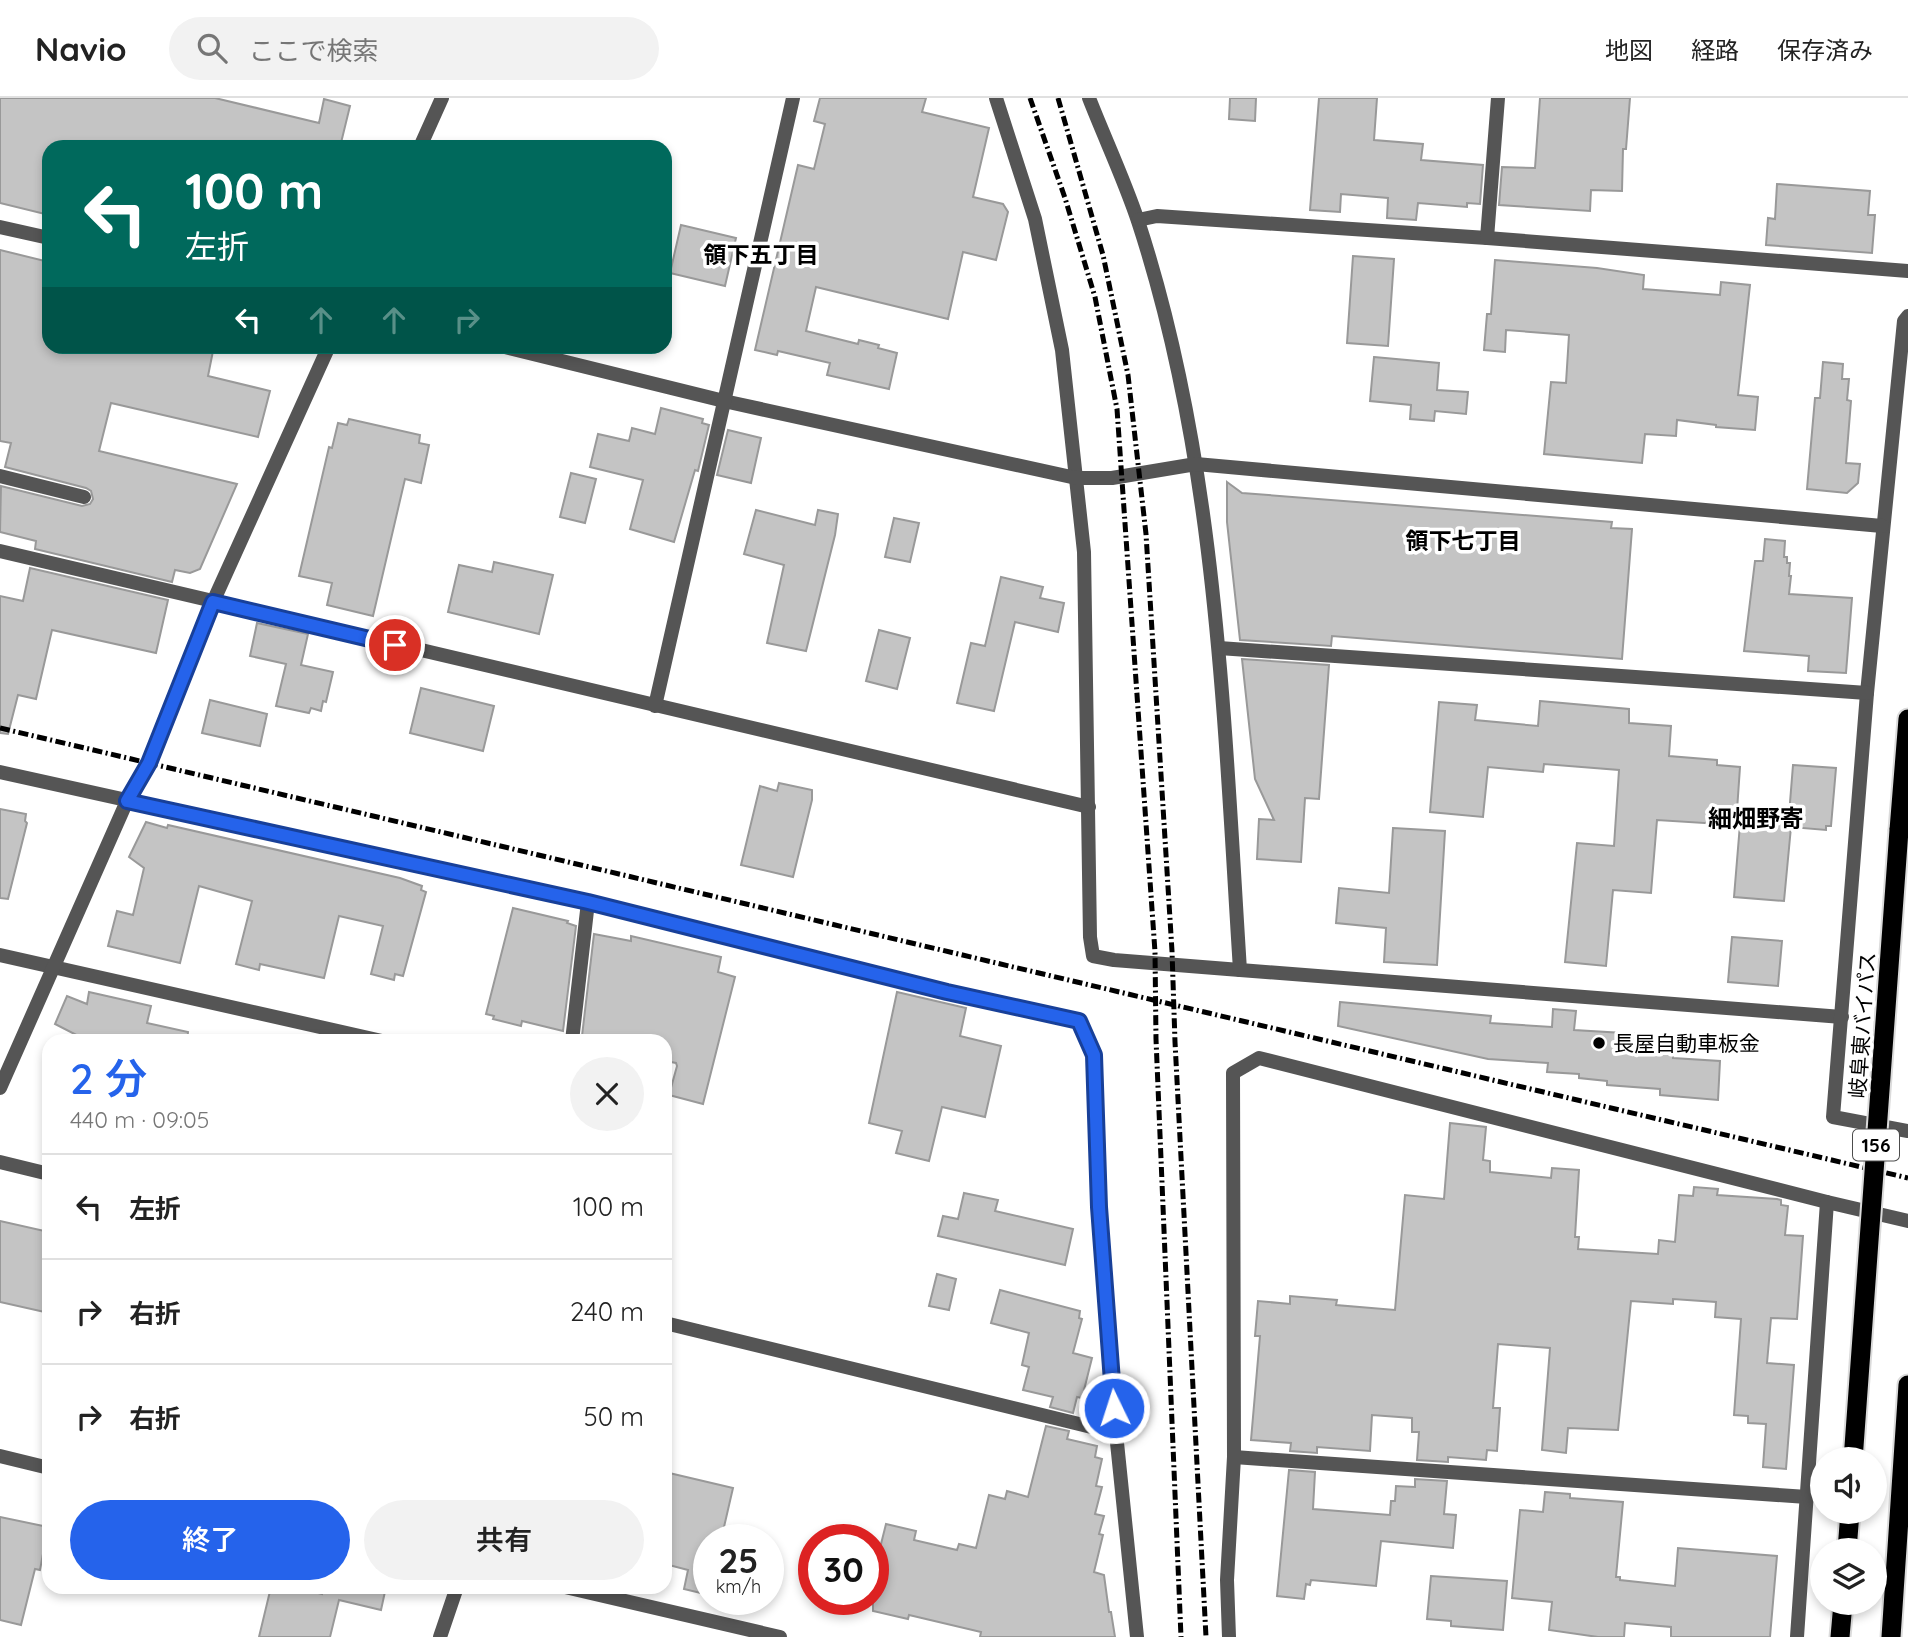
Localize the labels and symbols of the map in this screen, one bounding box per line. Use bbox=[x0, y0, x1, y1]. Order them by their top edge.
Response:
district label: 領下五丁目 bbox=[704, 240, 819, 269]
district label: 領下七丁目 bbox=[1406, 526, 1521, 555]
pin bbox=[365, 615, 425, 675]
district label: 細畑野寄 bbox=[1708, 803, 1804, 833]
street label: 岐阜東バイパス bbox=[1844, 951, 1880, 1099]
place label: 長屋自動車板金 bbox=[1613, 1030, 1760, 1056]
marker: 長屋自動車板金 bbox=[1591, 1035, 1607, 1051]
road number: 156 bbox=[1853, 1130, 1899, 1161]
position arrow bbox=[1077, 1371, 1151, 1445]
speed limit sign: 30 bbox=[798, 1524, 889, 1615]

